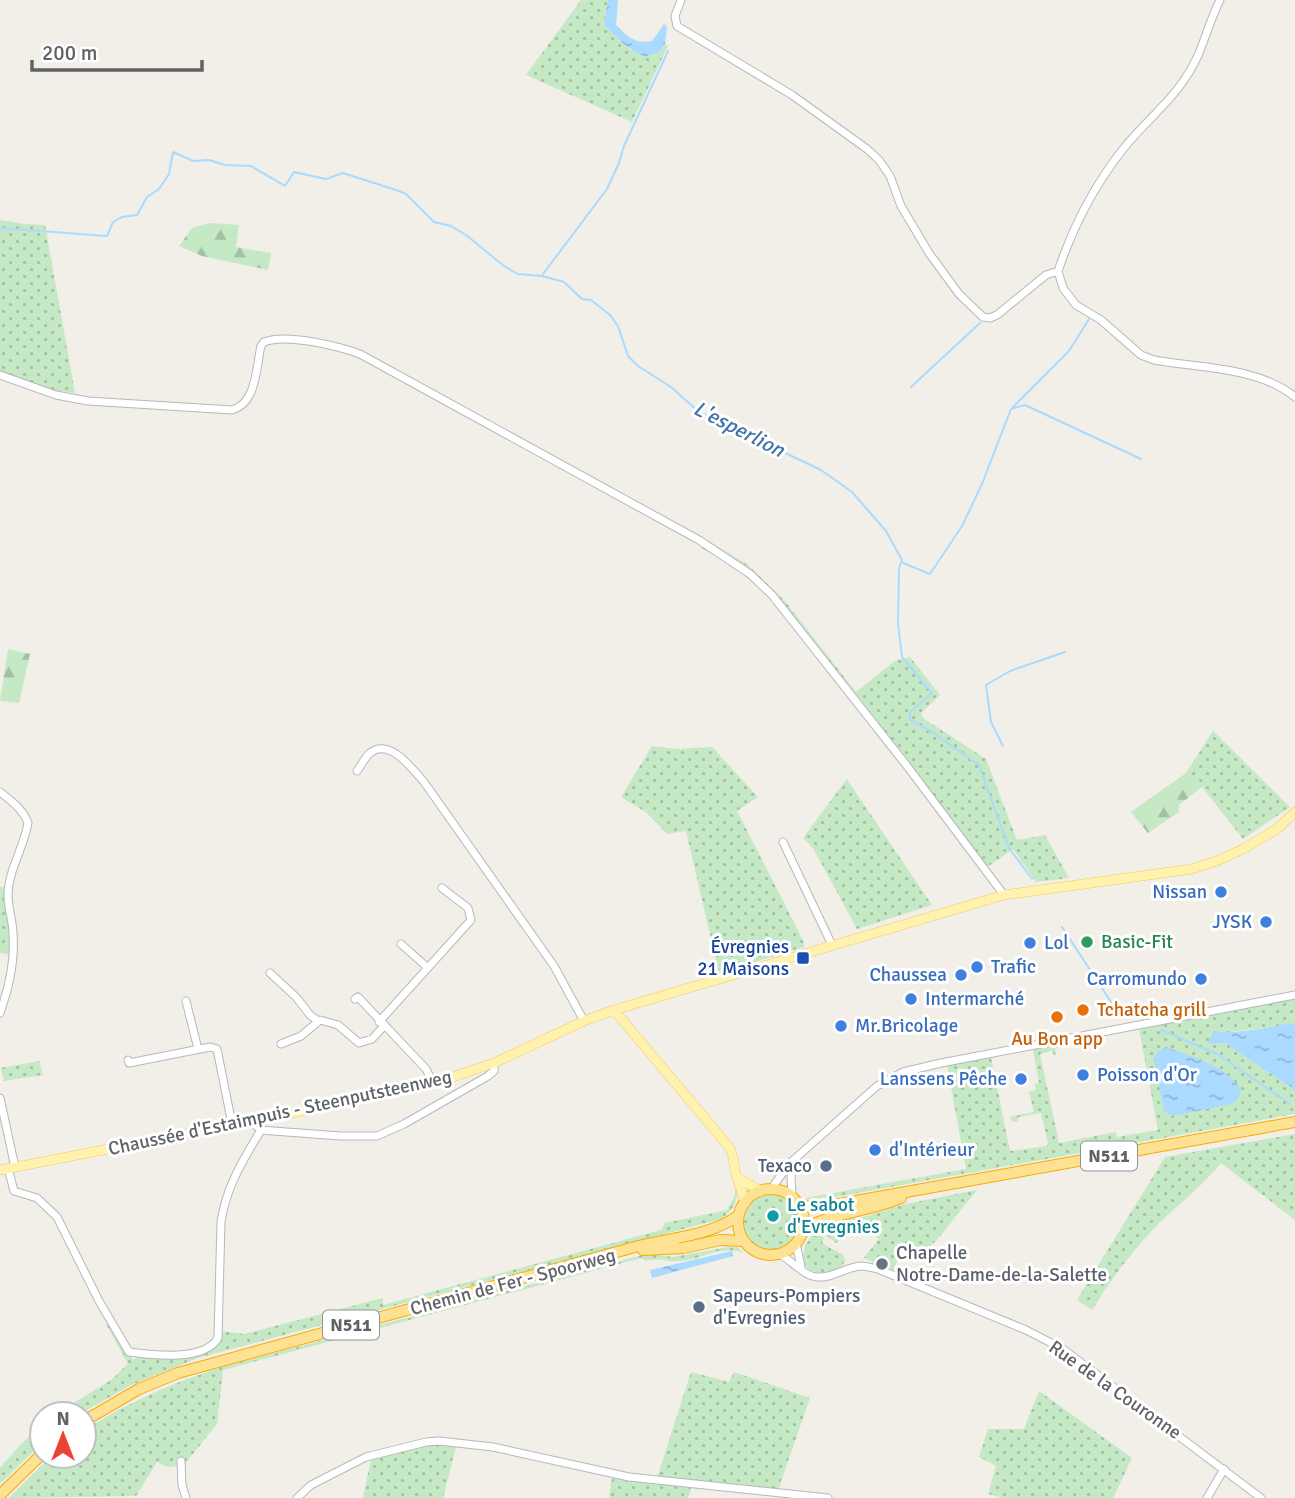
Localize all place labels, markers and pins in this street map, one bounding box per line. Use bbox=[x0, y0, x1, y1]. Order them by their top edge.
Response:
place label: Nissan bbox=[1152, 880, 1207, 904]
marker: Nissan bbox=[1213, 884, 1229, 900]
place label: JYSK bbox=[1212, 910, 1253, 934]
marker: JYSK bbox=[1258, 914, 1274, 930]
place label: Basic-Fit bbox=[1101, 930, 1173, 954]
place label: Lol bbox=[1044, 931, 1069, 955]
marker: Basic-Fit bbox=[1079, 934, 1095, 950]
place label: Évregnies 21 Maisons bbox=[697, 935, 789, 981]
marker: Lol bbox=[1022, 935, 1038, 951]
marker: Évregnies 21 Maisons bbox=[795, 950, 811, 966]
place label: Trafic bbox=[991, 955, 1036, 979]
marker: Trafic bbox=[969, 959, 985, 975]
place label: Chaussea bbox=[869, 963, 947, 987]
marker: Chaussea bbox=[953, 967, 969, 983]
place label: Carromundo bbox=[1087, 967, 1187, 991]
marker: Carromundo bbox=[1193, 971, 1209, 987]
place label: Intermarché bbox=[925, 987, 1024, 1011]
marker: Intermarché bbox=[903, 991, 919, 1007]
place label: Tchatcha grill bbox=[1097, 998, 1207, 1022]
marker: Tchatcha grill bbox=[1075, 1002, 1091, 1018]
marker: Au Bon app bbox=[1049, 1009, 1065, 1025]
place label: Mr.Bricolage bbox=[855, 1014, 958, 1038]
marker: Mr.Bricolage bbox=[833, 1018, 849, 1034]
place label: Au Bon app bbox=[1011, 1027, 1103, 1051]
place label: Poisson d'Or bbox=[1097, 1063, 1197, 1087]
place label: Lanssens Pêche bbox=[880, 1067, 1007, 1091]
marker: Poisson d'Or bbox=[1075, 1067, 1091, 1083]
marker: Lanssens Pêche bbox=[1013, 1071, 1029, 1087]
place label: d'Intérieur bbox=[889, 1138, 974, 1162]
marker: d'Intérieur bbox=[867, 1142, 883, 1158]
place label: Texaco bbox=[758, 1154, 812, 1178]
marker: Texaco bbox=[818, 1158, 834, 1174]
place label: Le sabot d'Evregnies bbox=[787, 1193, 880, 1239]
marker: Le sabot d'Evregnies bbox=[765, 1208, 781, 1224]
place label: Chapelle Notre-Dame-de-la-Salette bbox=[896, 1241, 1107, 1287]
marker: Chapelle Notre-Dame-de-la-Salette bbox=[874, 1256, 890, 1272]
place label: Sapeurs-Pompiers d'Evregnies bbox=[713, 1284, 860, 1330]
marker: Sapeurs-Pompiers d'Evregnies bbox=[691, 1299, 707, 1315]

